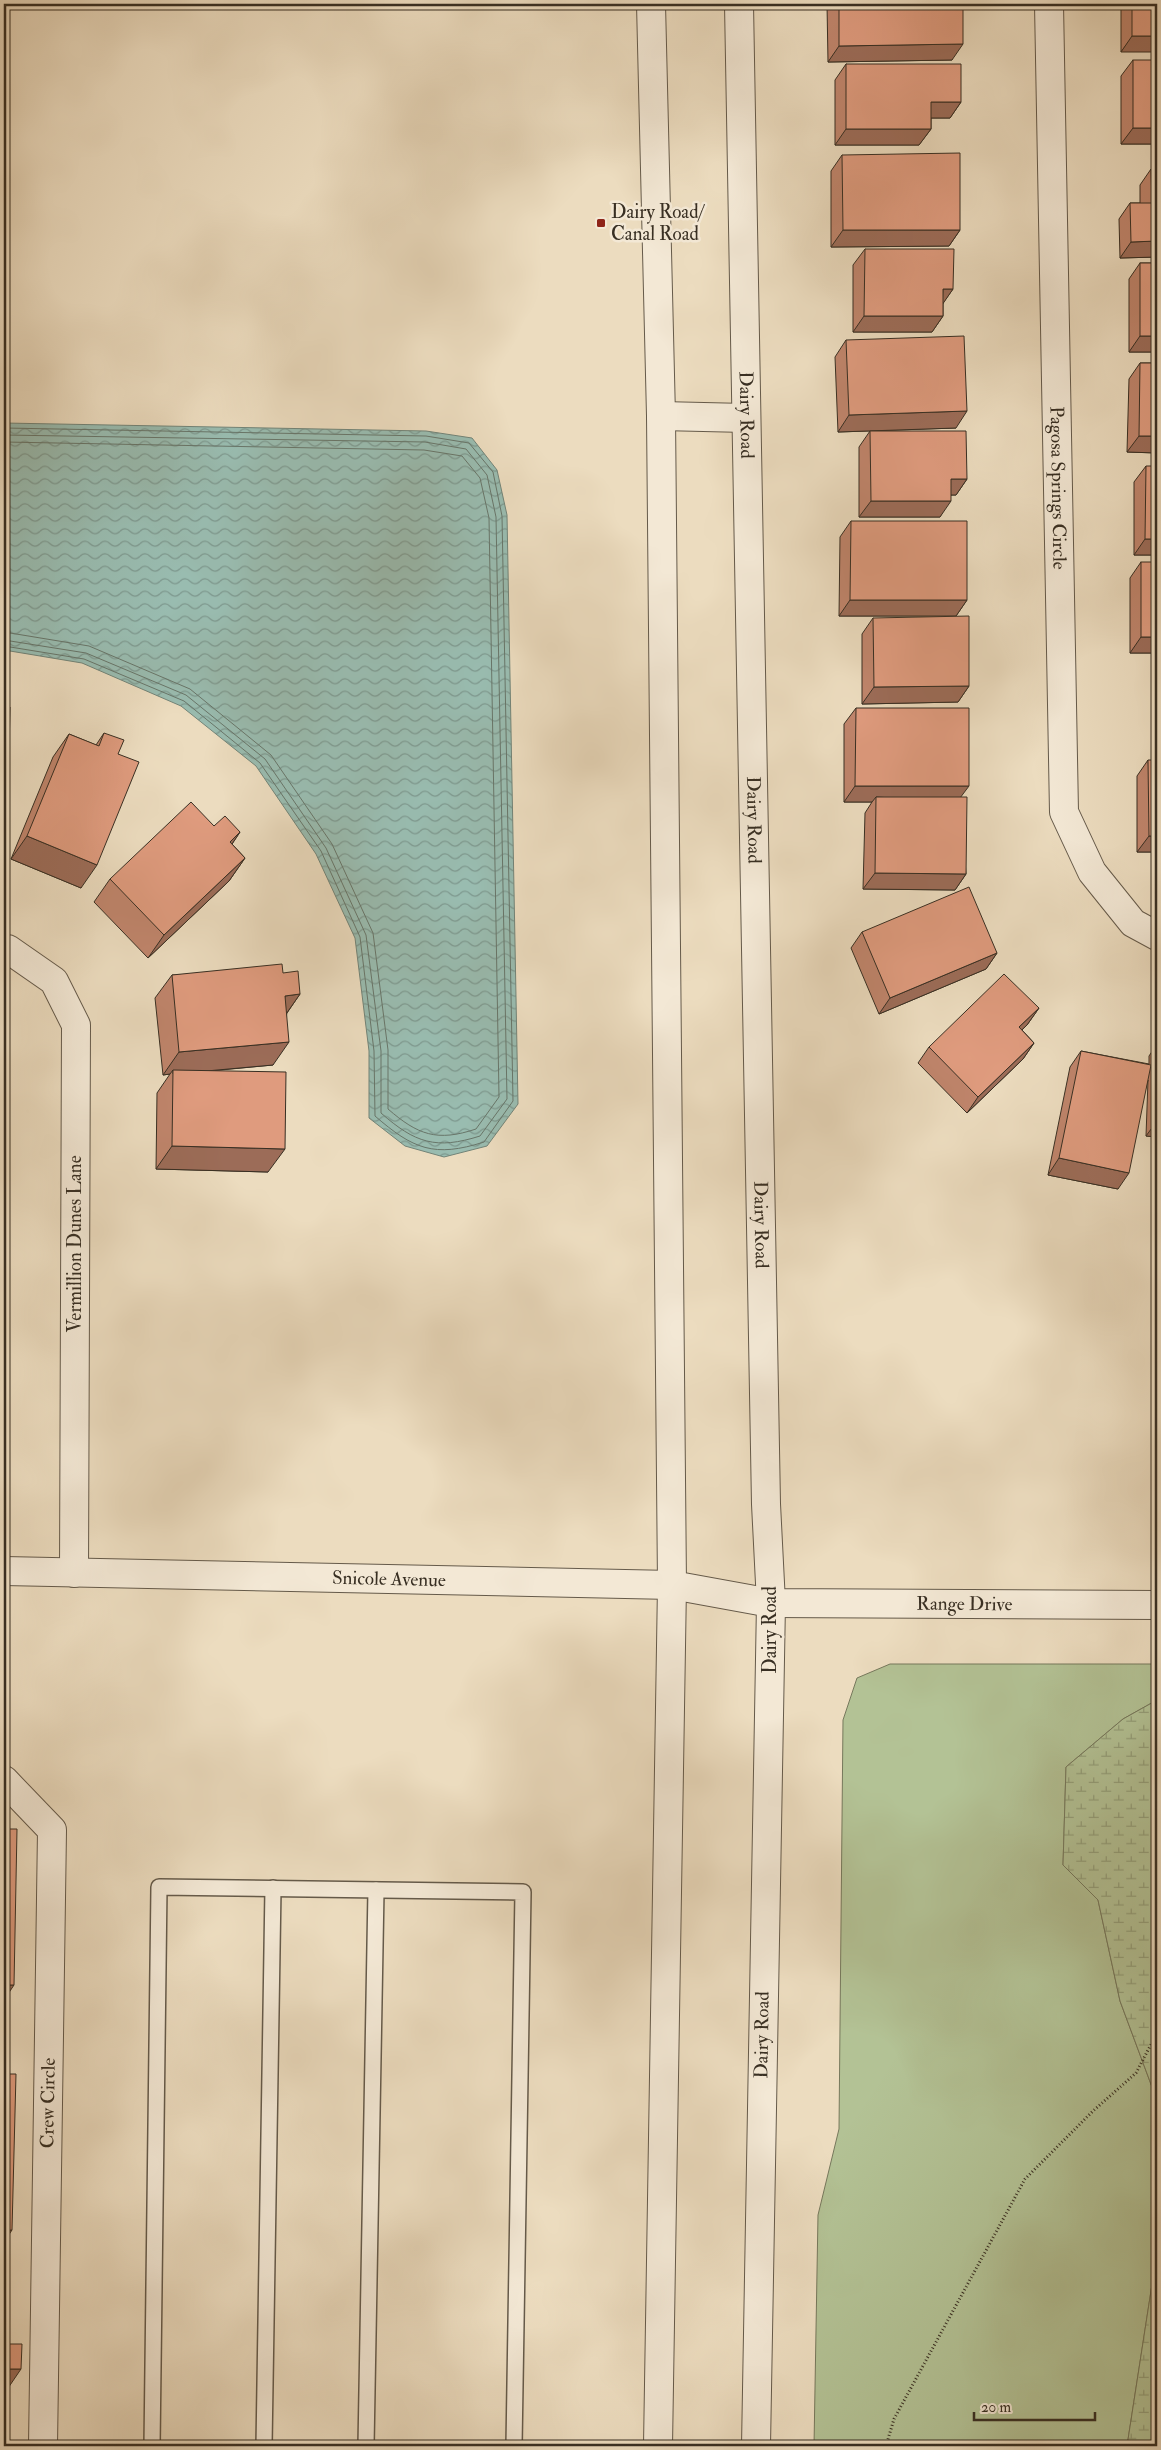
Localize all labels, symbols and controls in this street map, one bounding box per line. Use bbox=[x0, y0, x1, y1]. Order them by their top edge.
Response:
place label: Dairy Road/ Canal Road bbox=[611, 200, 705, 246]
marker: Dairy Road/ Canal Road bbox=[595, 217, 607, 229]
street label: Dairy Road bbox=[734, 371, 759, 460]
street label: Pagosa Springs Circle bbox=[1044, 406, 1072, 570]
street label: Dairy Road bbox=[741, 776, 766, 864]
street label: Vermillion Dunes Lane bbox=[63, 1155, 87, 1333]
street label: Dairy Road bbox=[748, 1181, 774, 1269]
street label: Snicole Avenue bbox=[332, 1566, 446, 1592]
street label: Dairy Road bbox=[758, 1586, 782, 1674]
street label: Range Drive bbox=[916, 1592, 1013, 1616]
street label: Dairy Road bbox=[749, 1990, 775, 2079]
street label: Crew Circle bbox=[35, 2057, 61, 2149]
scale bar bbox=[974, 2390, 1095, 2422]
text: 20 m bbox=[981, 2398, 1011, 2417]

